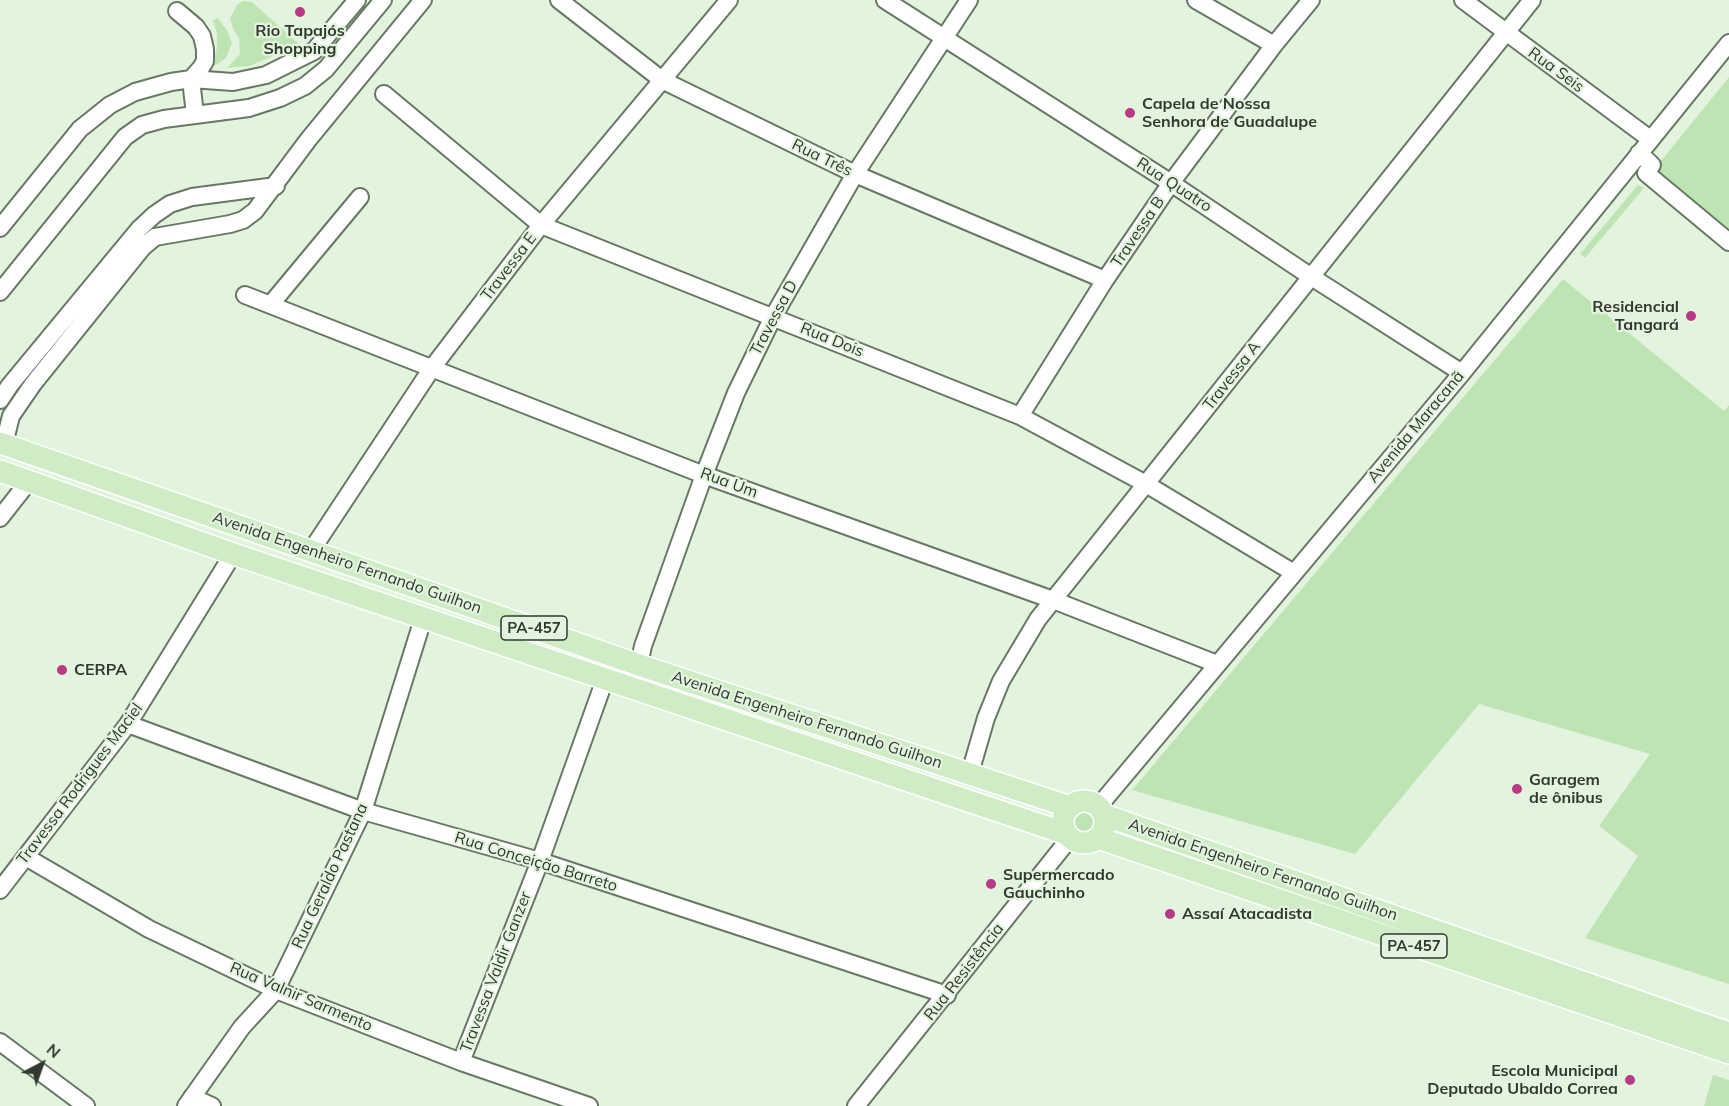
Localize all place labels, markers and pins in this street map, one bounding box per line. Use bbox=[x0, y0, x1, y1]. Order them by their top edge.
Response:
marker: Rio Tapajós Shopping bbox=[293, 5, 307, 19]
place label: Rio Tapajós Shopping bbox=[255, 21, 345, 59]
place label: Capela de Nossa Senhora de Guadalupe bbox=[1142, 94, 1317, 132]
marker: Capela de Nossa Senhora de Guadalupe bbox=[1123, 106, 1137, 120]
place label: Residencial Tangará bbox=[1592, 297, 1679, 335]
marker: Residencial Tangará bbox=[1684, 309, 1698, 323]
place label: CERPA bbox=[74, 660, 127, 680]
marker: CERPA bbox=[55, 663, 69, 677]
place label: Garagem de ônibus bbox=[1529, 770, 1603, 808]
marker: Garagem de ônibus bbox=[1510, 782, 1524, 796]
place label: Supermercado Gauchinho bbox=[1003, 865, 1114, 903]
marker: Supermercado Gauchinho bbox=[984, 877, 998, 891]
place label: Assaí Atacadista bbox=[1182, 904, 1312, 924]
marker: Assaí Atacadista bbox=[1163, 907, 1177, 921]
place label: Escola Municipal Deputado Ubaldo Correa bbox=[1427, 1061, 1618, 1099]
marker: Escola Municipal Deputado Ubaldo Correa bbox=[1623, 1073, 1637, 1087]

